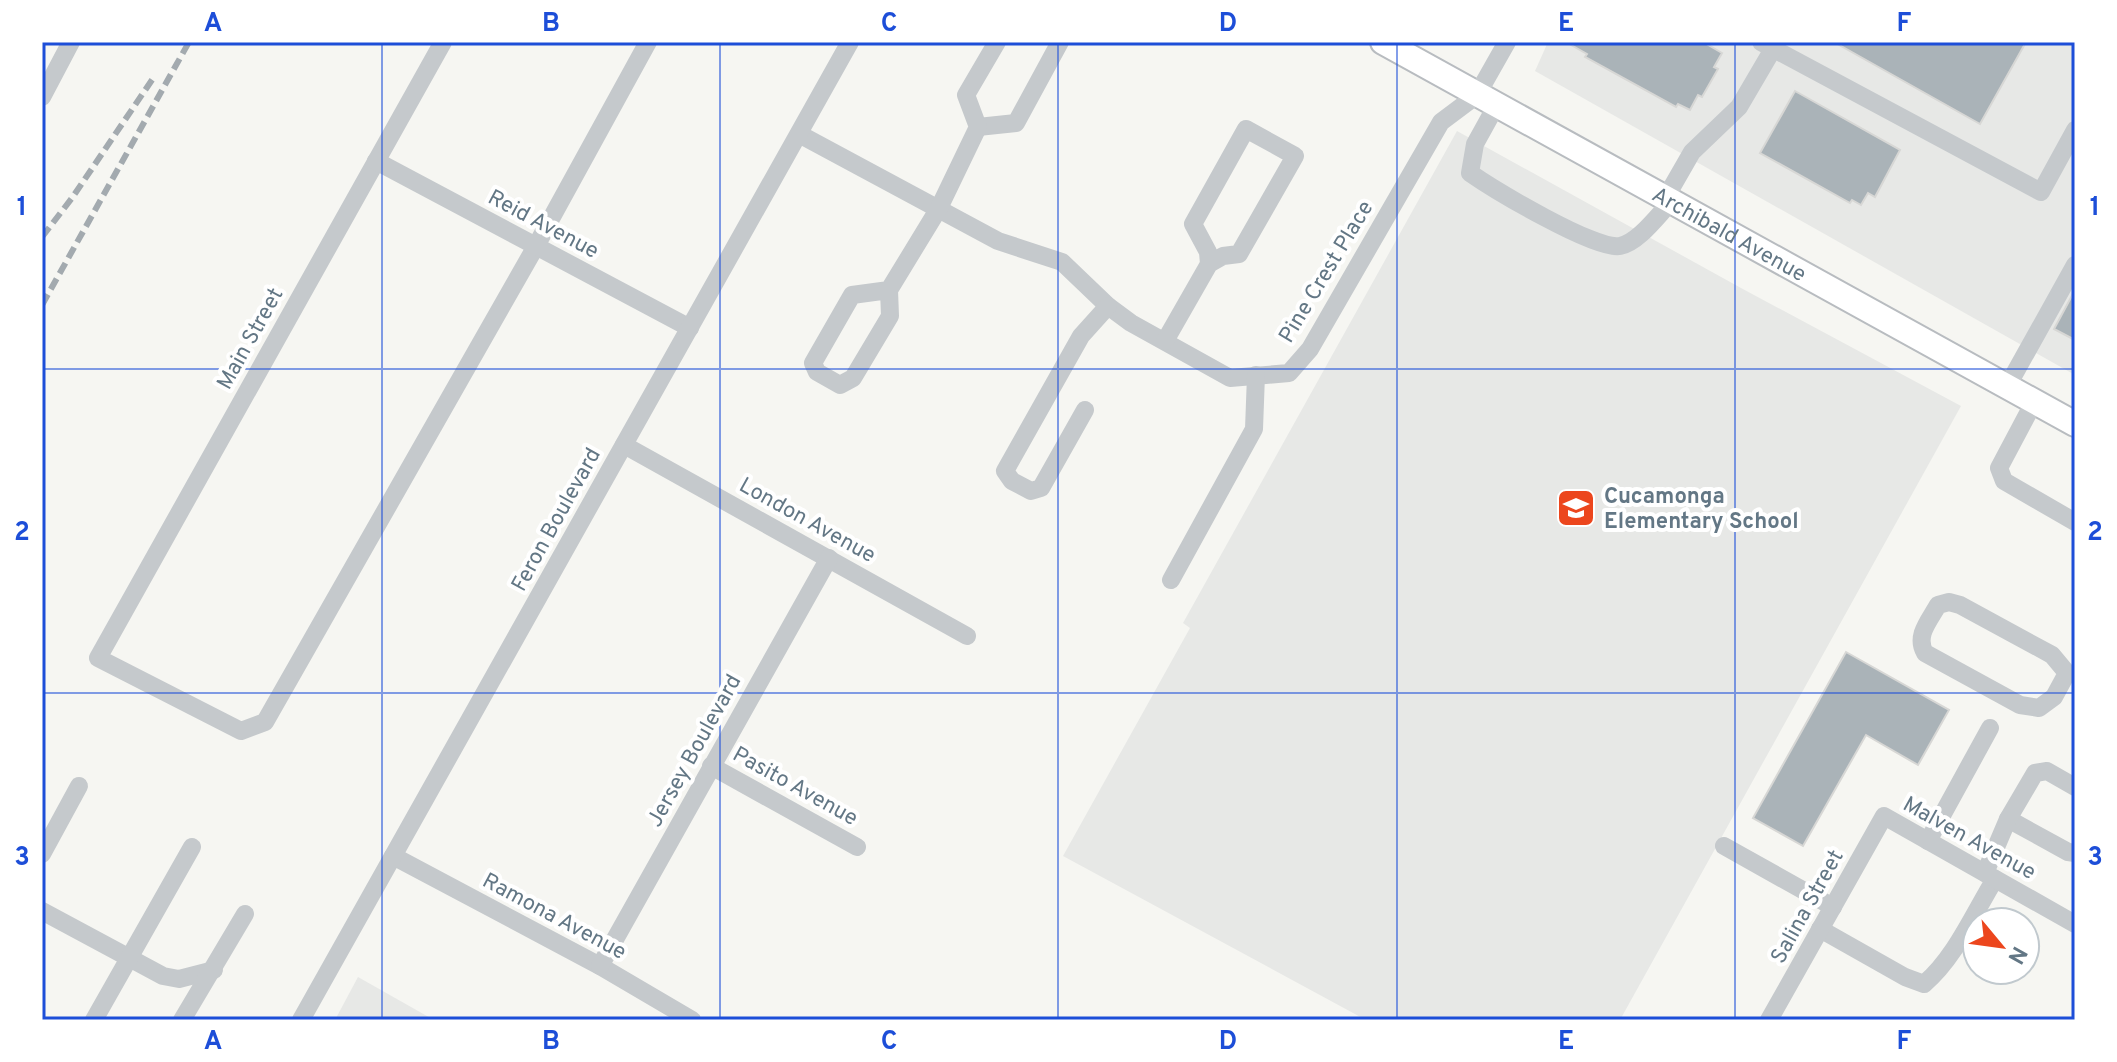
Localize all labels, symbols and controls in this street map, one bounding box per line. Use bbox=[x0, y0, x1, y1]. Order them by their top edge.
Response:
text: A bbox=[204, 8, 222, 41]
text: B bbox=[542, 8, 560, 41]
text: C bbox=[881, 8, 897, 41]
text: D bbox=[1219, 8, 1237, 41]
text: E bbox=[1558, 8, 1574, 41]
text: F bbox=[1897, 8, 1912, 41]
street label: Archibald Avenue bbox=[1647, 182, 1810, 289]
street label: Reid Avenue bbox=[483, 185, 603, 266]
text: 1 bbox=[17, 192, 27, 225]
text: 1 bbox=[2090, 192, 2100, 225]
street label: Pine Crest Place bbox=[1274, 196, 1380, 348]
street label: Main Street bbox=[212, 284, 290, 395]
street label: Feron Boulevard bbox=[507, 444, 608, 597]
street label: London Avenue bbox=[734, 473, 880, 570]
place label: Cucamonga Elementary School bbox=[1604, 484, 1799, 536]
school or university icon: Cucamonga Elementary School bbox=[1555, 487, 1597, 529]
text: 2 bbox=[14, 517, 30, 550]
text: 2 bbox=[2087, 517, 2103, 550]
street label: Jersey Boulevard bbox=[642, 670, 748, 832]
street label: Pasito Avenue bbox=[727, 742, 862, 833]
street label: Malven Avenue bbox=[1898, 792, 2040, 887]
text: 3 bbox=[14, 842, 30, 875]
text: 3 bbox=[2087, 842, 2103, 875]
street label: Salina Street bbox=[1766, 846, 1851, 969]
street label: Ramona Avenue bbox=[477, 868, 630, 967]
north arrow bbox=[1961, 906, 2041, 986]
text: N bbox=[2001, 941, 2032, 968]
text: A bbox=[204, 1026, 222, 1059]
text: B bbox=[542, 1026, 560, 1059]
text: C bbox=[881, 1026, 897, 1059]
text: D bbox=[1219, 1026, 1237, 1059]
text: E bbox=[1558, 1026, 1574, 1059]
text: F bbox=[1897, 1026, 1912, 1059]

